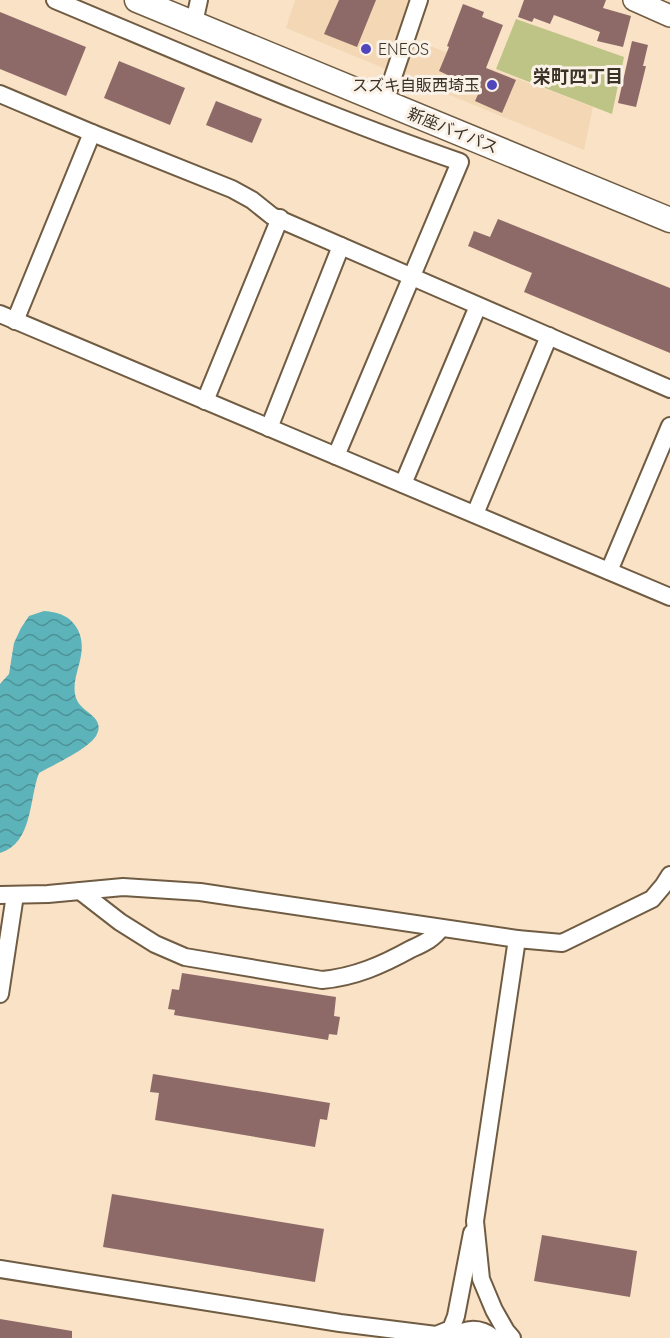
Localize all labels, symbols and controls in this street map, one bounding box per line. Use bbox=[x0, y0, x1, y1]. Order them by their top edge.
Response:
place label: ENEOS bbox=[378, 39, 429, 59]
marker: ENEOS bbox=[359, 42, 373, 56]
district label: 栄町四丁目 bbox=[533, 65, 623, 88]
place label: スズキ自販西埼玉 bbox=[352, 75, 480, 95]
marker: スズキ自販西埼玉 bbox=[485, 78, 499, 92]
street label: 新座バイパス bbox=[405, 103, 501, 157]

